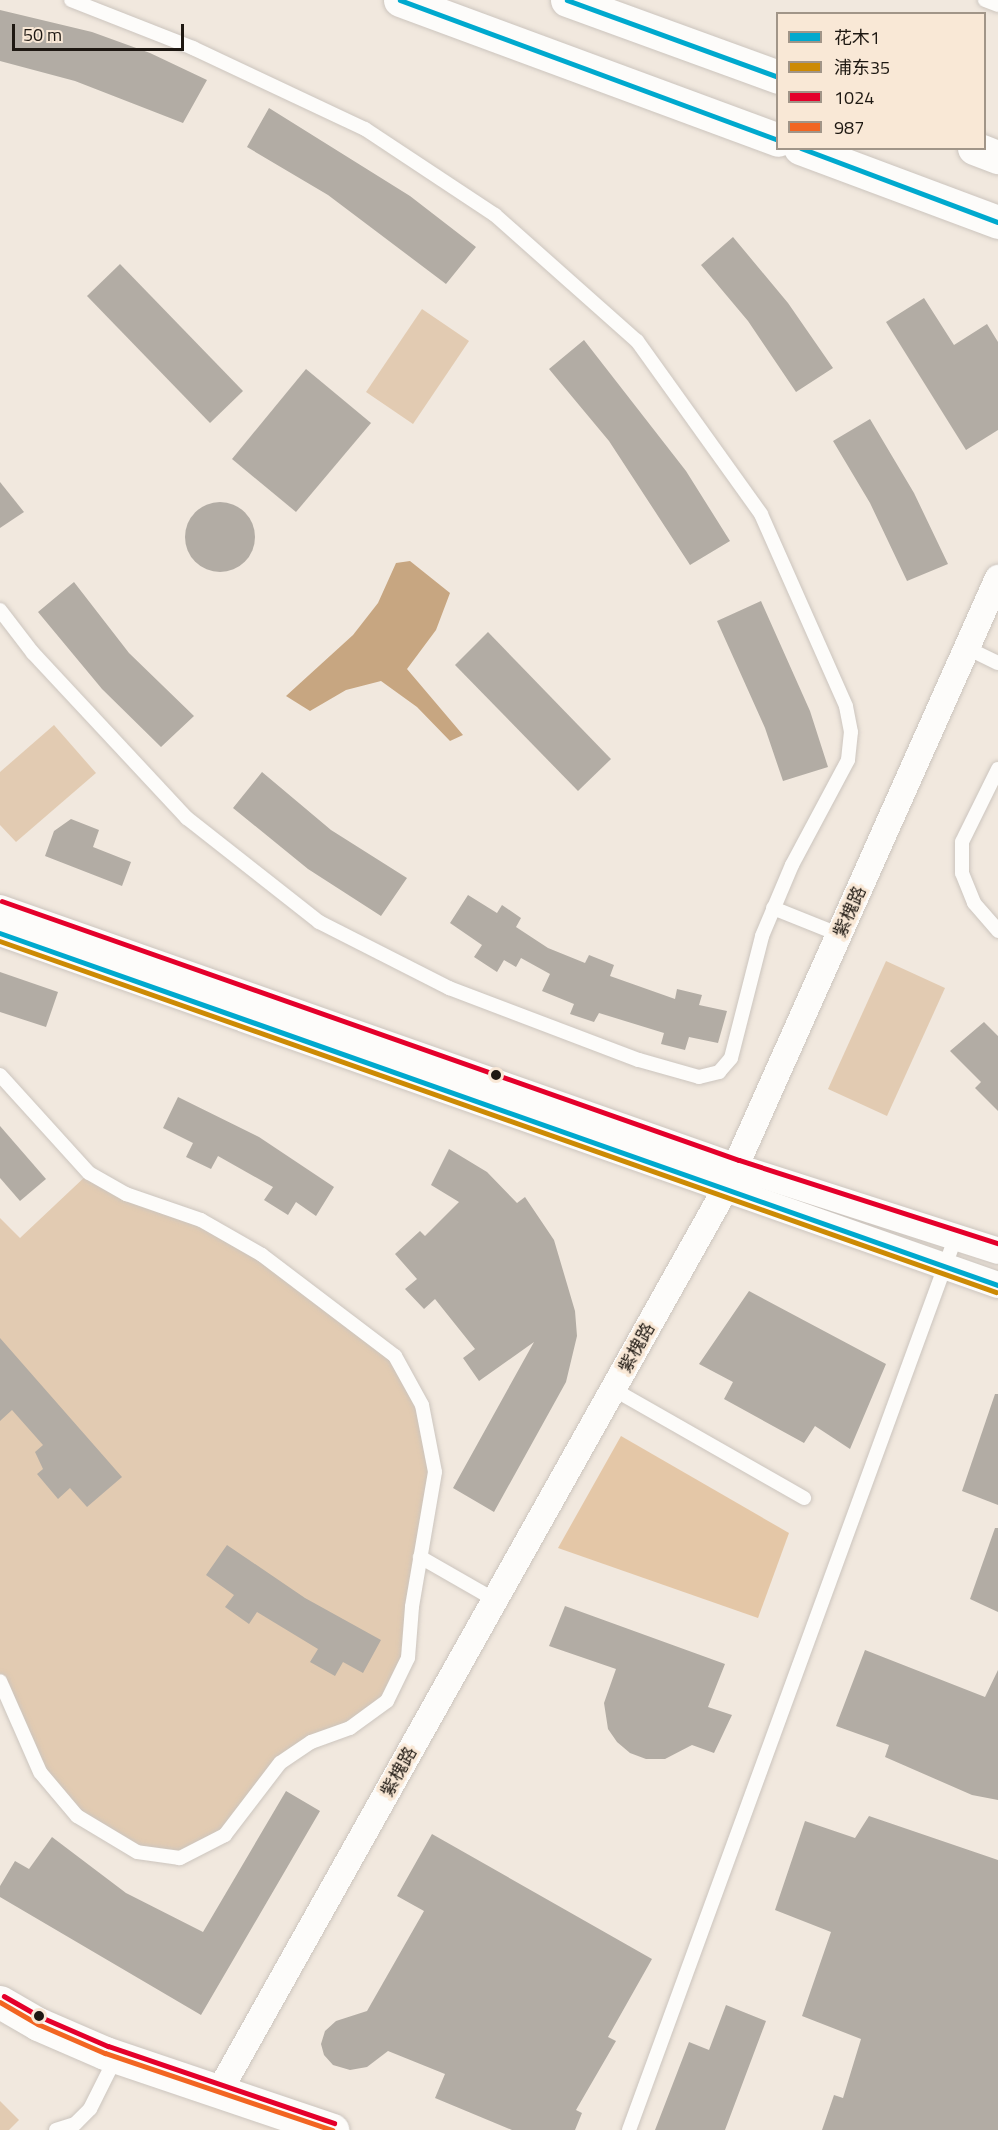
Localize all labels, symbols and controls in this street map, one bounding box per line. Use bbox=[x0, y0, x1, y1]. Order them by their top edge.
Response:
scale bar bbox=[15, 12, 188, 50]
legend bbox=[776, 12, 986, 150]
text: 50 m bbox=[23, 21, 62, 48]
text: 花木1 bbox=[834, 24, 880, 51]
text: 浦东35 bbox=[834, 54, 890, 81]
text: 1024 bbox=[834, 84, 874, 111]
text: 987 bbox=[834, 114, 864, 141]
street label: 紫槐路 bbox=[829, 883, 871, 941]
unlabelled marker bbox=[490, 1069, 502, 1081]
street label: 紫槐路 bbox=[614, 1319, 660, 1377]
street label: 紫槐路 bbox=[376, 1743, 422, 1801]
unlabelled marker bbox=[33, 2010, 45, 2022]

